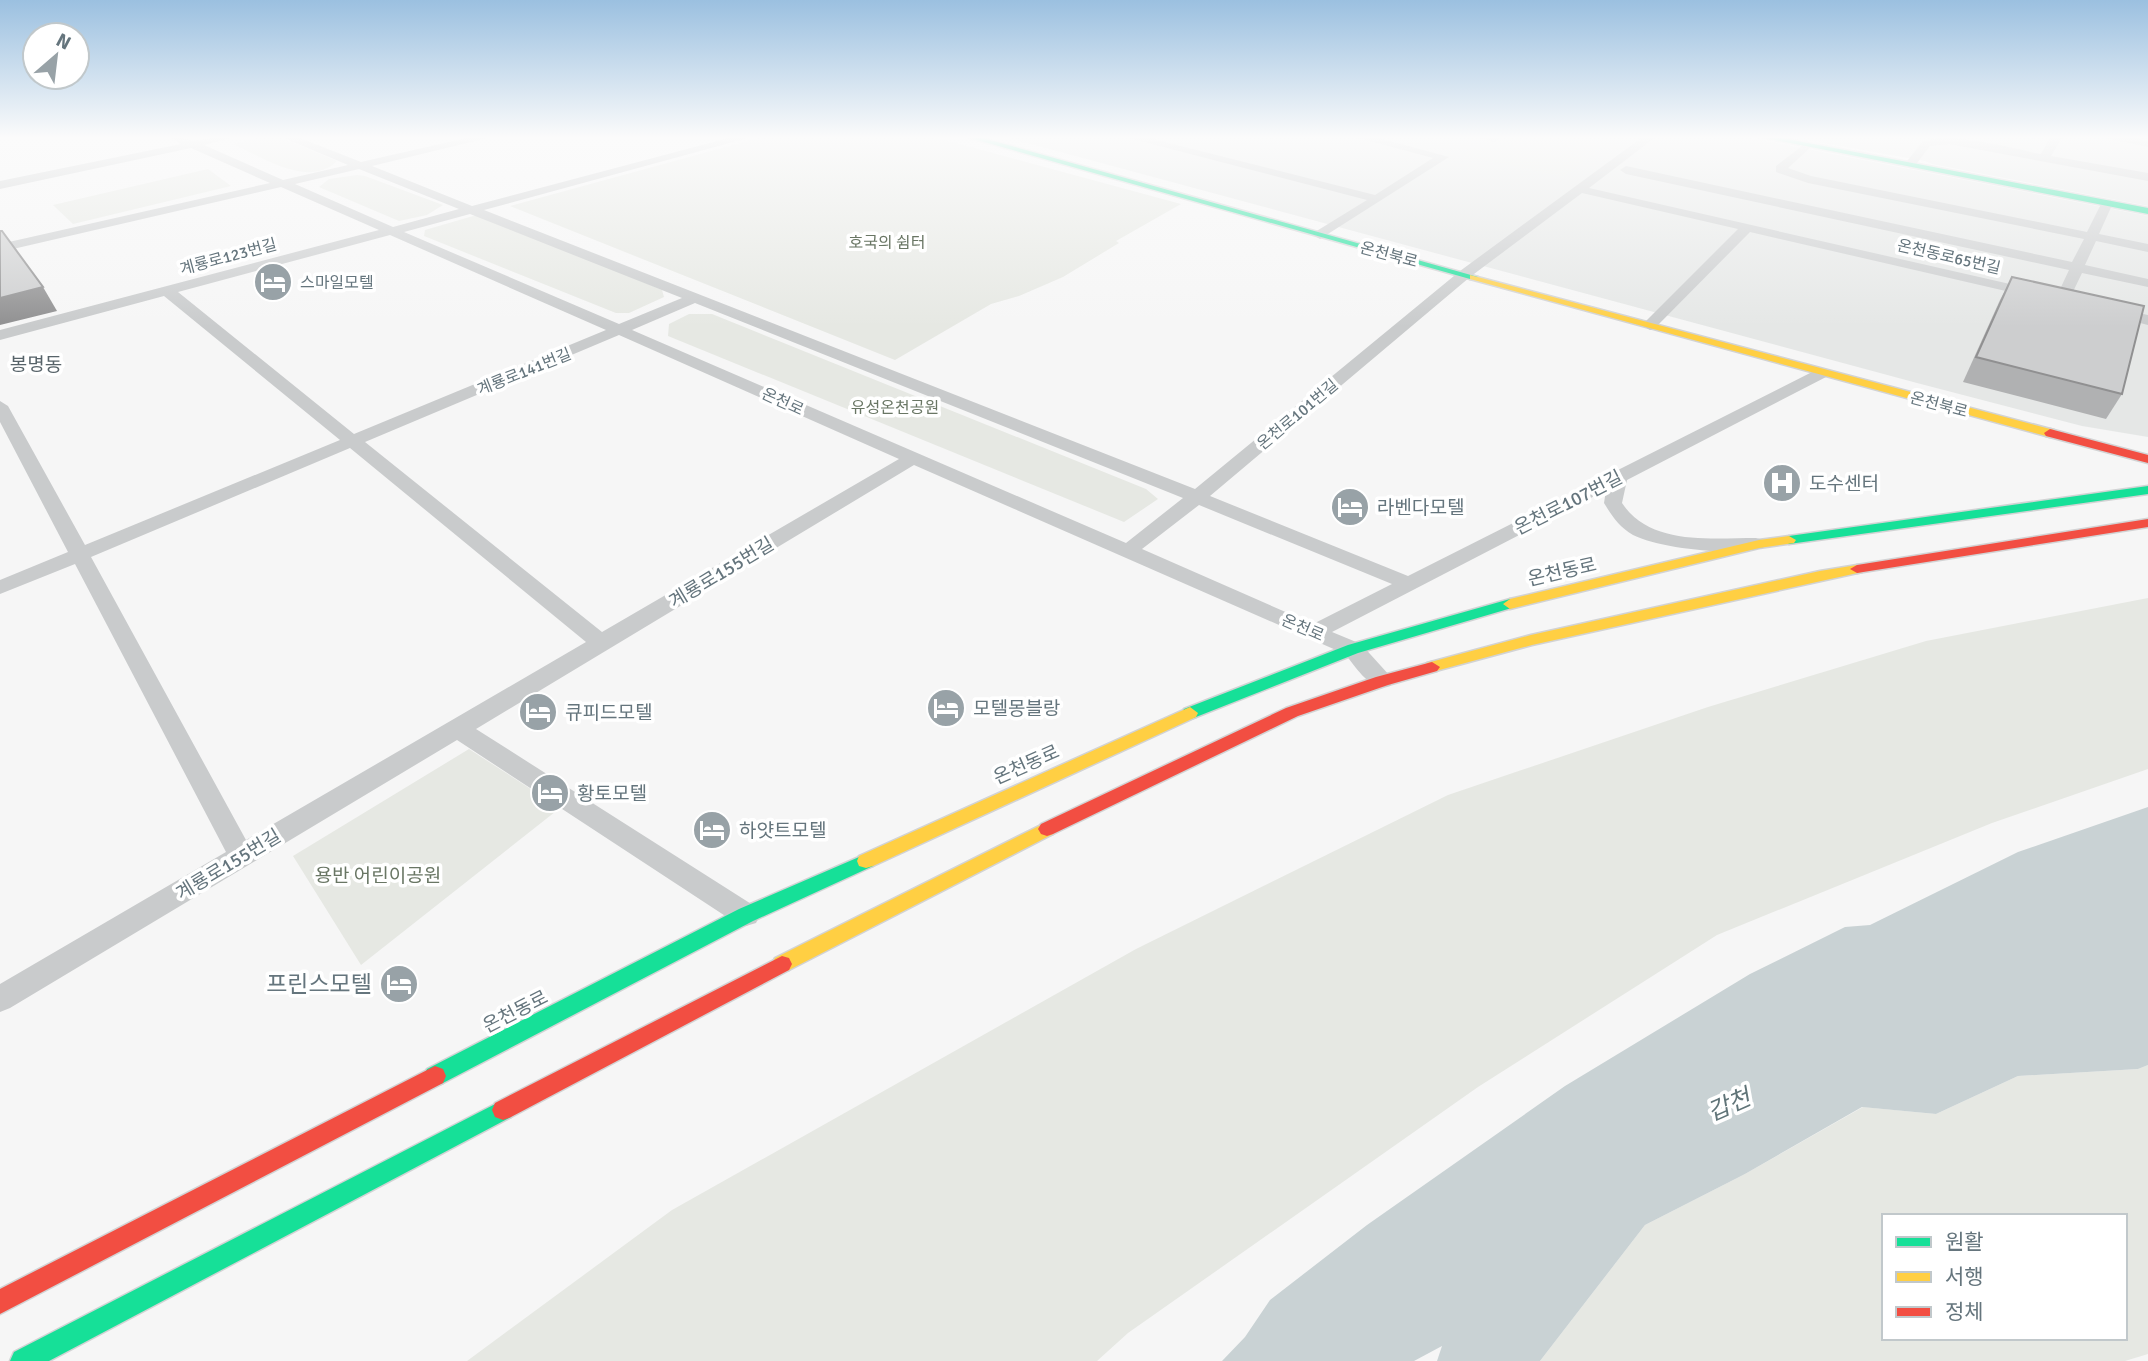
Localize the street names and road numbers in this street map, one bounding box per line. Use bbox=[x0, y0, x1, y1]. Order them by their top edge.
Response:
street label: 계룡로123번길 bbox=[178, 234, 279, 280]
street label: 온천동로65번길 bbox=[1895, 235, 2002, 279]
street label: 온천북로 bbox=[1358, 238, 1420, 272]
street label: 계룡로141번길 bbox=[474, 344, 574, 400]
street label: 온천로101번길 bbox=[1253, 375, 1342, 454]
street label: 온천로 bbox=[758, 384, 807, 420]
street label: 온천북로 bbox=[1908, 388, 1970, 422]
street label: 온천로107번길 bbox=[1510, 465, 1627, 540]
street label: 계룡로155번길 bbox=[665, 532, 778, 614]
street label: 온천동로 bbox=[1525, 552, 1599, 592]
street label: 온천로 bbox=[1278, 610, 1327, 646]
street label: 온천동로 bbox=[990, 740, 1063, 790]
street label: 계룡로155번길 bbox=[172, 824, 285, 906]
street label: 온천동로 bbox=[479, 985, 552, 1038]

